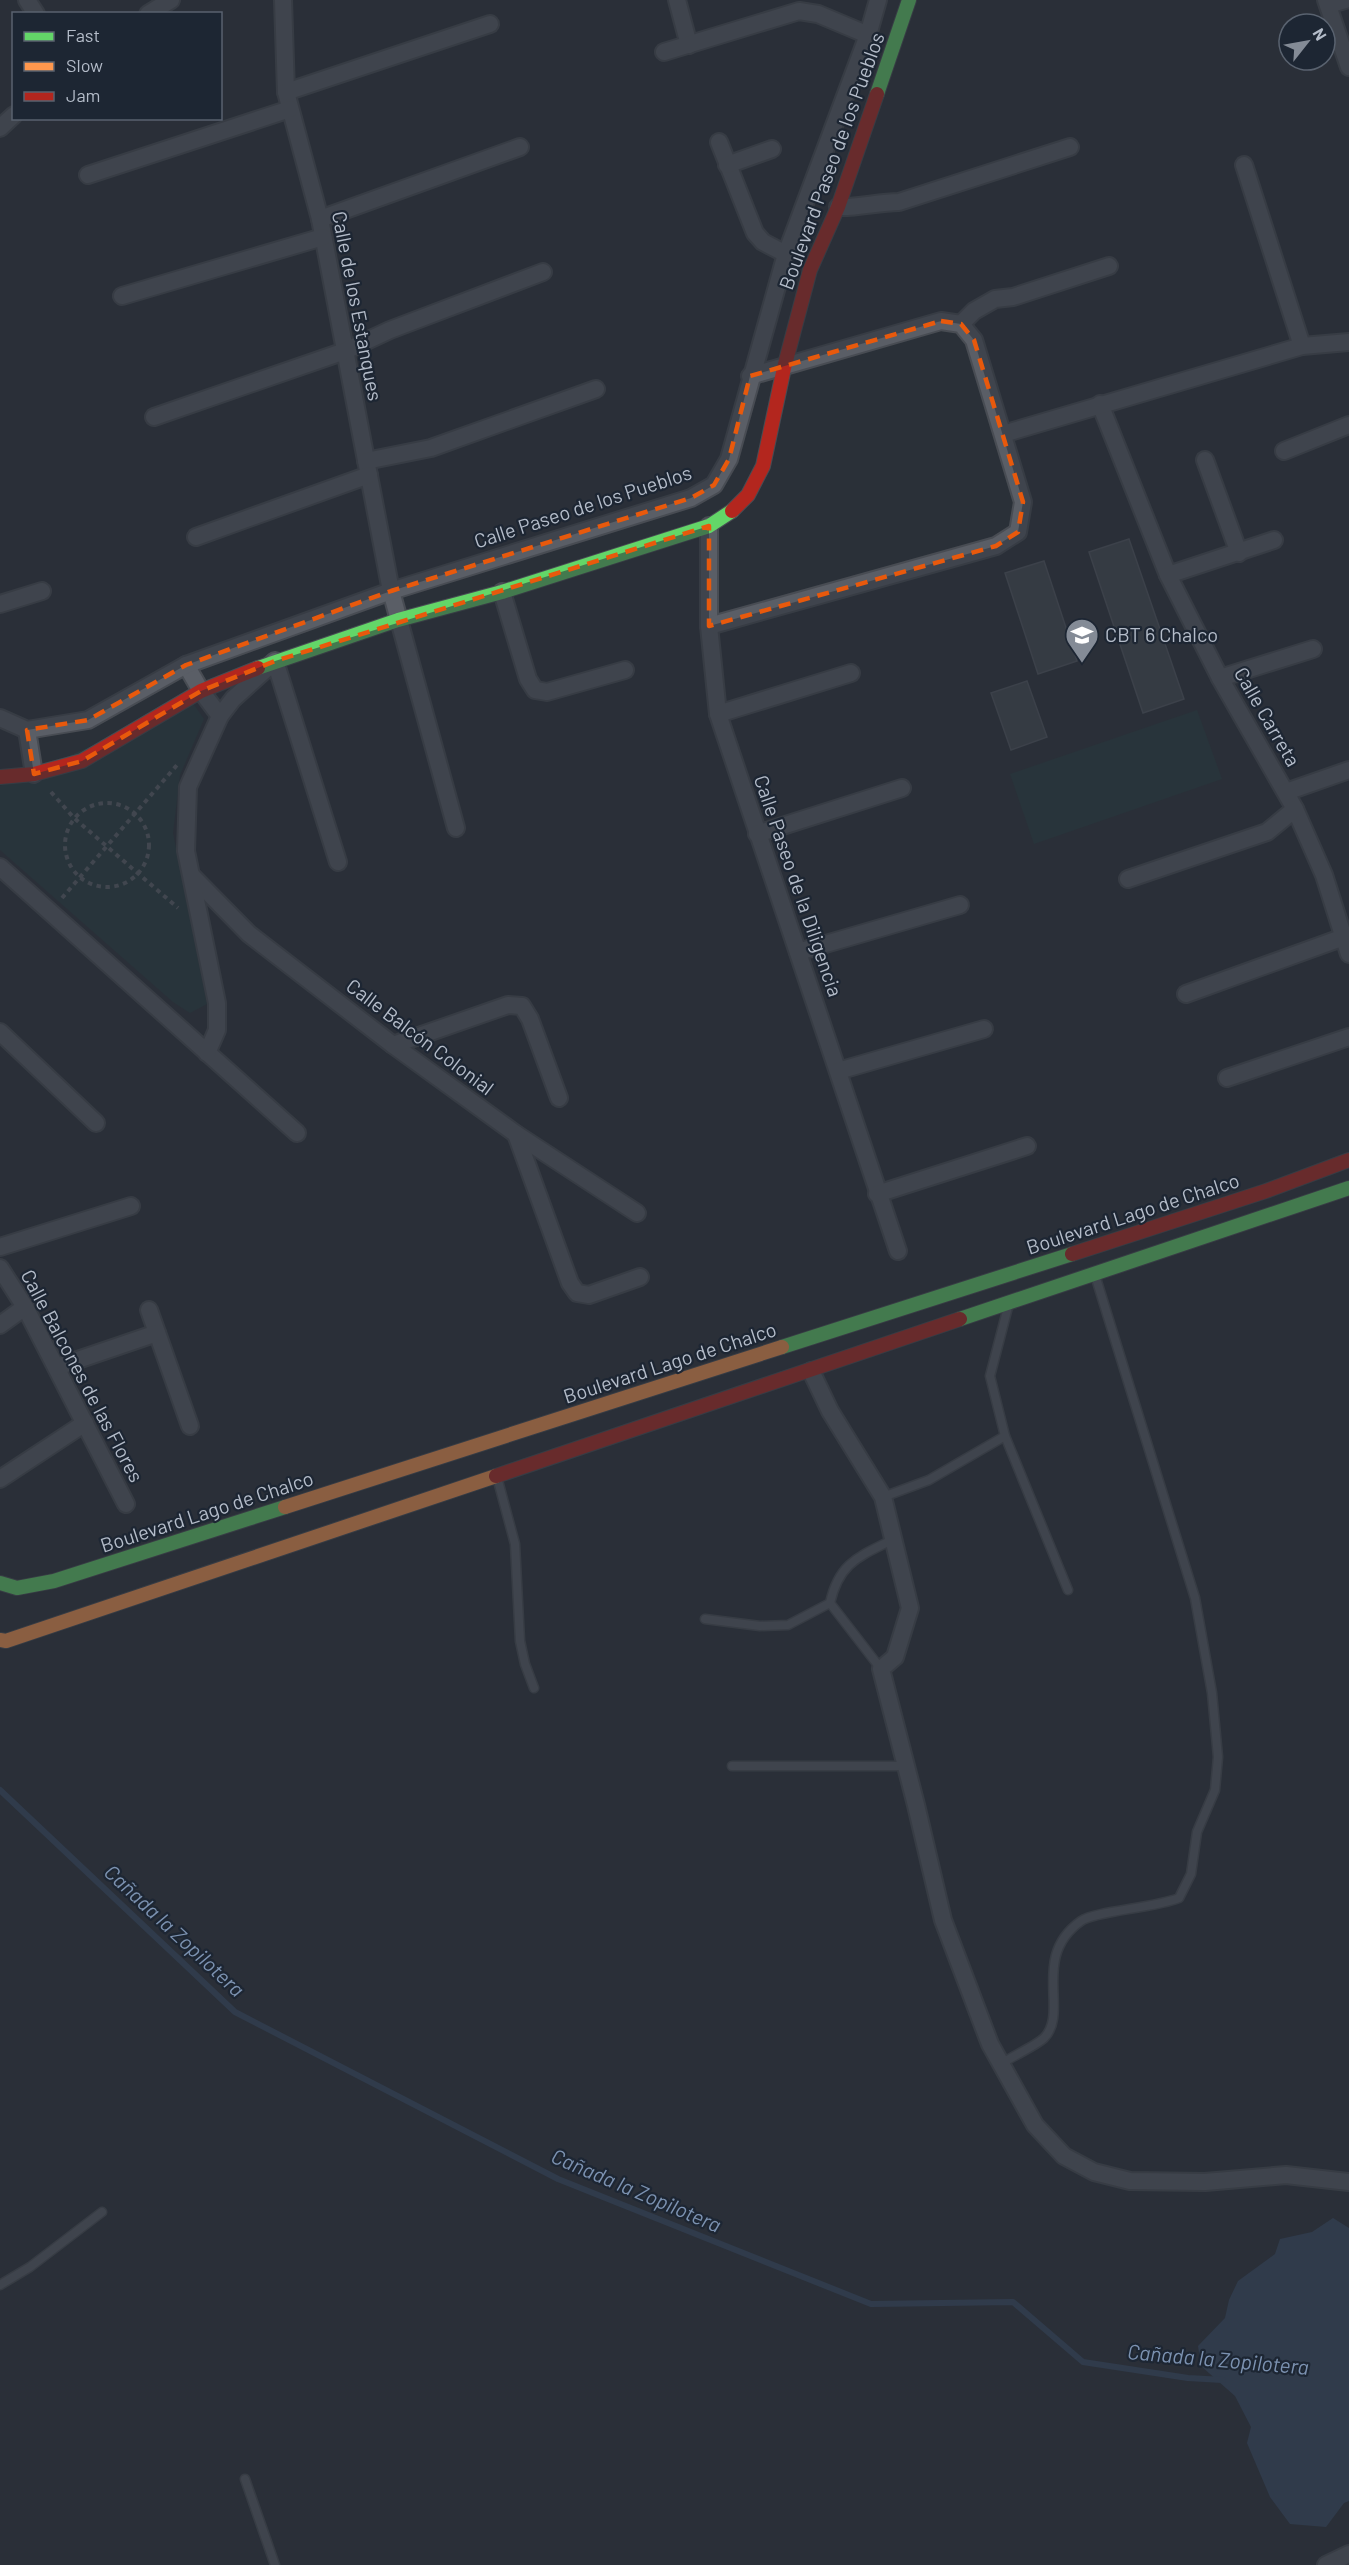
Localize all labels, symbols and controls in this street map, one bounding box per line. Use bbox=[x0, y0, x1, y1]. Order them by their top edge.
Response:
legend bbox=[12, 12, 222, 120]
north arrow bbox=[1277, 12, 1337, 72]
text: Fast bbox=[66, 24, 100, 46]
text: N bbox=[1309, 25, 1331, 43]
street label: Boulevard Paseo de los Pueblos bbox=[773, 29, 889, 293]
text: Slow bbox=[66, 54, 103, 76]
text: Jam bbox=[66, 84, 100, 106]
street label: Calle de los Estanques bbox=[328, 209, 388, 403]
street label: Calle Paseo de los Pueblos bbox=[471, 460, 694, 553]
school or university icon: CBT 6 Chalco bbox=[1064, 617, 1100, 664]
place label: CBT 6 Chalco bbox=[1105, 622, 1218, 646]
street label: Calle Carreta bbox=[1230, 663, 1306, 770]
street label: Calle Paseo de la Diligencia bbox=[750, 772, 848, 1000]
street label: Calle Balcón Colonial bbox=[342, 973, 499, 1099]
street label: Boulevard Lago de Chalco bbox=[1023, 1167, 1242, 1259]
street label: Calle Balcones de las Flores bbox=[17, 1265, 149, 1486]
street label: Boulevard Lago de Chalco bbox=[560, 1316, 779, 1408]
street label: Boulevard Lago de Chalco bbox=[97, 1465, 316, 1557]
water label: Cañada la Zopilotera bbox=[100, 1859, 250, 2001]
water label: Cañada la Zopilotera bbox=[548, 2143, 725, 2237]
water label: Cañada la Zopilotera bbox=[1126, 2338, 1310, 2379]

